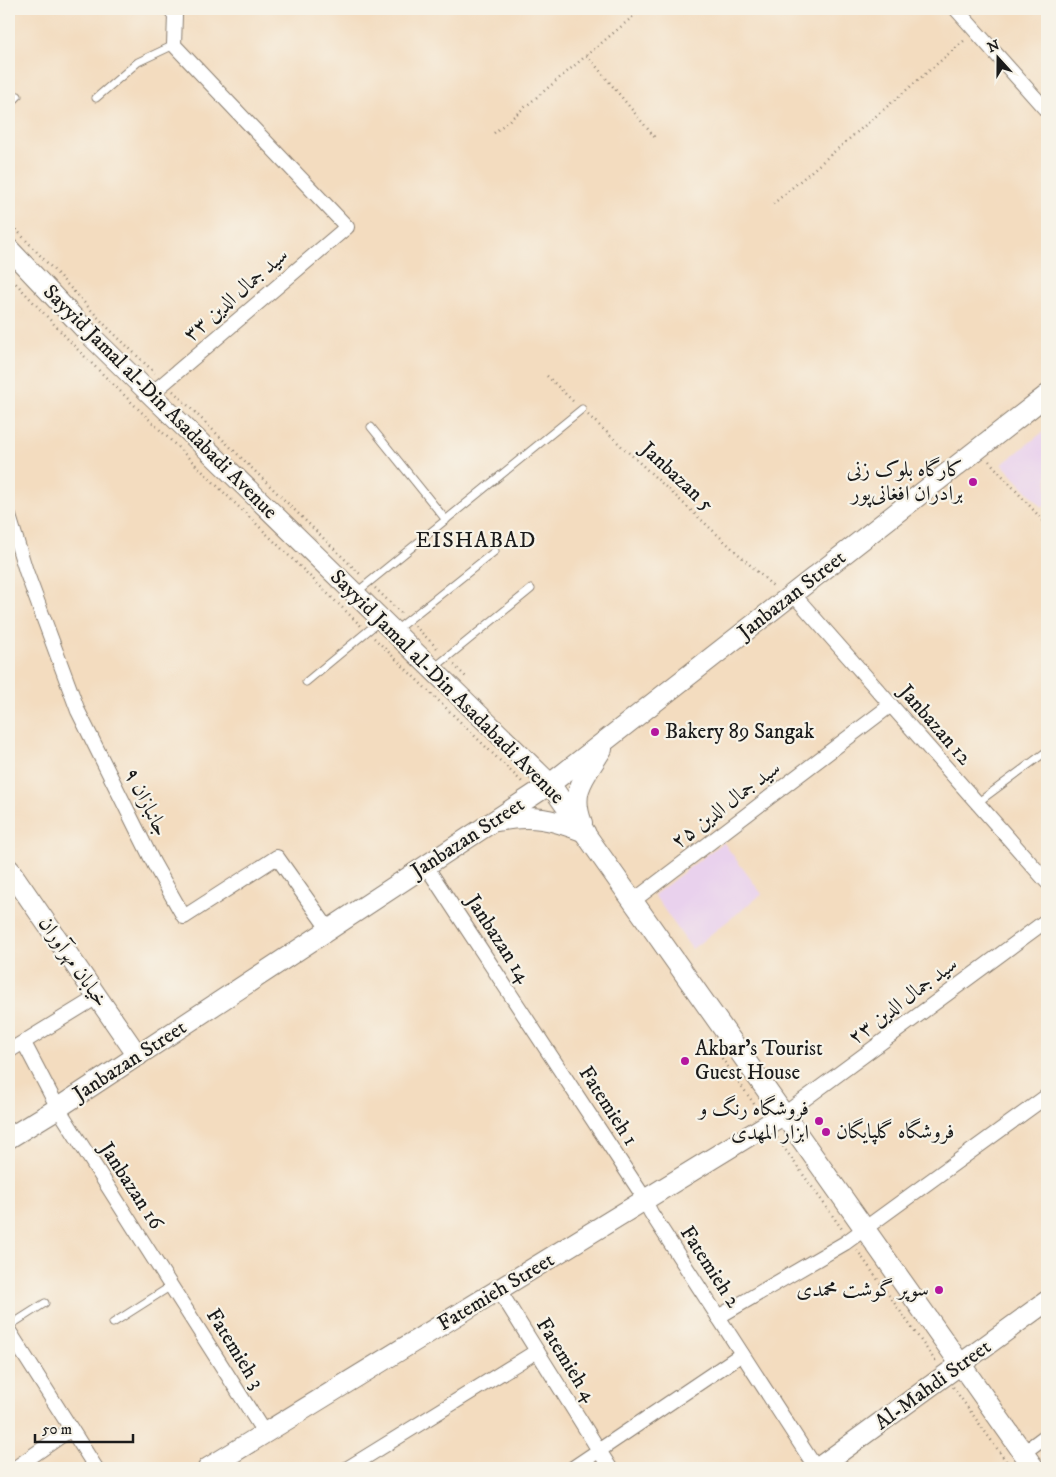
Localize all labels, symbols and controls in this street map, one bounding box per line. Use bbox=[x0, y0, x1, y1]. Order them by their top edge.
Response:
north arrow bbox=[974, 32, 1024, 82]
text: N bbox=[985, 36, 1003, 57]
street label: سید جمال الدین ۳۳ bbox=[178, 242, 294, 348]
street label: Sayyid Jamal al-Din Asadabadi Avenue bbox=[37, 279, 283, 525]
street label: Janbazan 5 bbox=[634, 435, 719, 517]
place label: کارگاه بلوک زنی برادران افغانی‌پور bbox=[846, 456, 963, 508]
marker: کارگاه بلوک زنی برادران افغانی‌پور bbox=[967, 476, 979, 488]
district label: EISHABAD bbox=[416, 527, 537, 554]
street label: Janbazan Street bbox=[731, 545, 851, 646]
street label: Sayyid Jamal al-Din Asadabadi Avenue bbox=[324, 564, 570, 810]
street label: Janbazan 12 bbox=[892, 678, 977, 771]
place label: Bakery 89 Sangak bbox=[665, 719, 815, 745]
marker: Bakery 89 Sangak bbox=[649, 726, 661, 738]
street label: سید جمال الدین ۲۵ bbox=[666, 755, 786, 855]
street label: جانبازان ۹ bbox=[118, 763, 174, 841]
street label: Janbazan Street bbox=[405, 792, 530, 885]
street label: Janbazan 14 bbox=[459, 888, 537, 989]
street label: خیابان مهرآوران bbox=[32, 911, 115, 1013]
street label: سید جمال الدین ۲۳ bbox=[843, 951, 963, 1051]
street label: Janbazan Street bbox=[67, 1015, 192, 1108]
place label: Akbar's Tourist Guest House bbox=[695, 1036, 823, 1086]
marker: Akbar's Tourist Guest House bbox=[679, 1055, 691, 1067]
street label: Fatemieh 1 bbox=[573, 1061, 643, 1151]
place label: فروشگاه رنگ و ابزار المهدی bbox=[697, 1095, 809, 1146]
marker: فروشگاه رنگ و ابزار المهدی bbox=[813, 1115, 825, 1127]
place label: فروشگاه گلپایگان bbox=[836, 1118, 954, 1145]
marker: فروشگاه گلپایگان bbox=[820, 1126, 832, 1138]
street label: Janbazan 16 bbox=[92, 1136, 169, 1235]
street label: Fatemieh 2 bbox=[674, 1221, 746, 1313]
street label: Fatemieh Street bbox=[433, 1247, 559, 1337]
place label: سوپر گوشت محمدی bbox=[796, 1277, 929, 1303]
marker: سوپر گوشت محمدی bbox=[933, 1284, 945, 1296]
street label: Fatemieh 3 bbox=[200, 1304, 270, 1394]
street label: Fatemieh 4 bbox=[530, 1313, 602, 1408]
street label: Al-Mahdi Street bbox=[870, 1334, 996, 1436]
scale bar bbox=[35, 1412, 132, 1444]
text: 50 m bbox=[42, 1420, 72, 1439]

